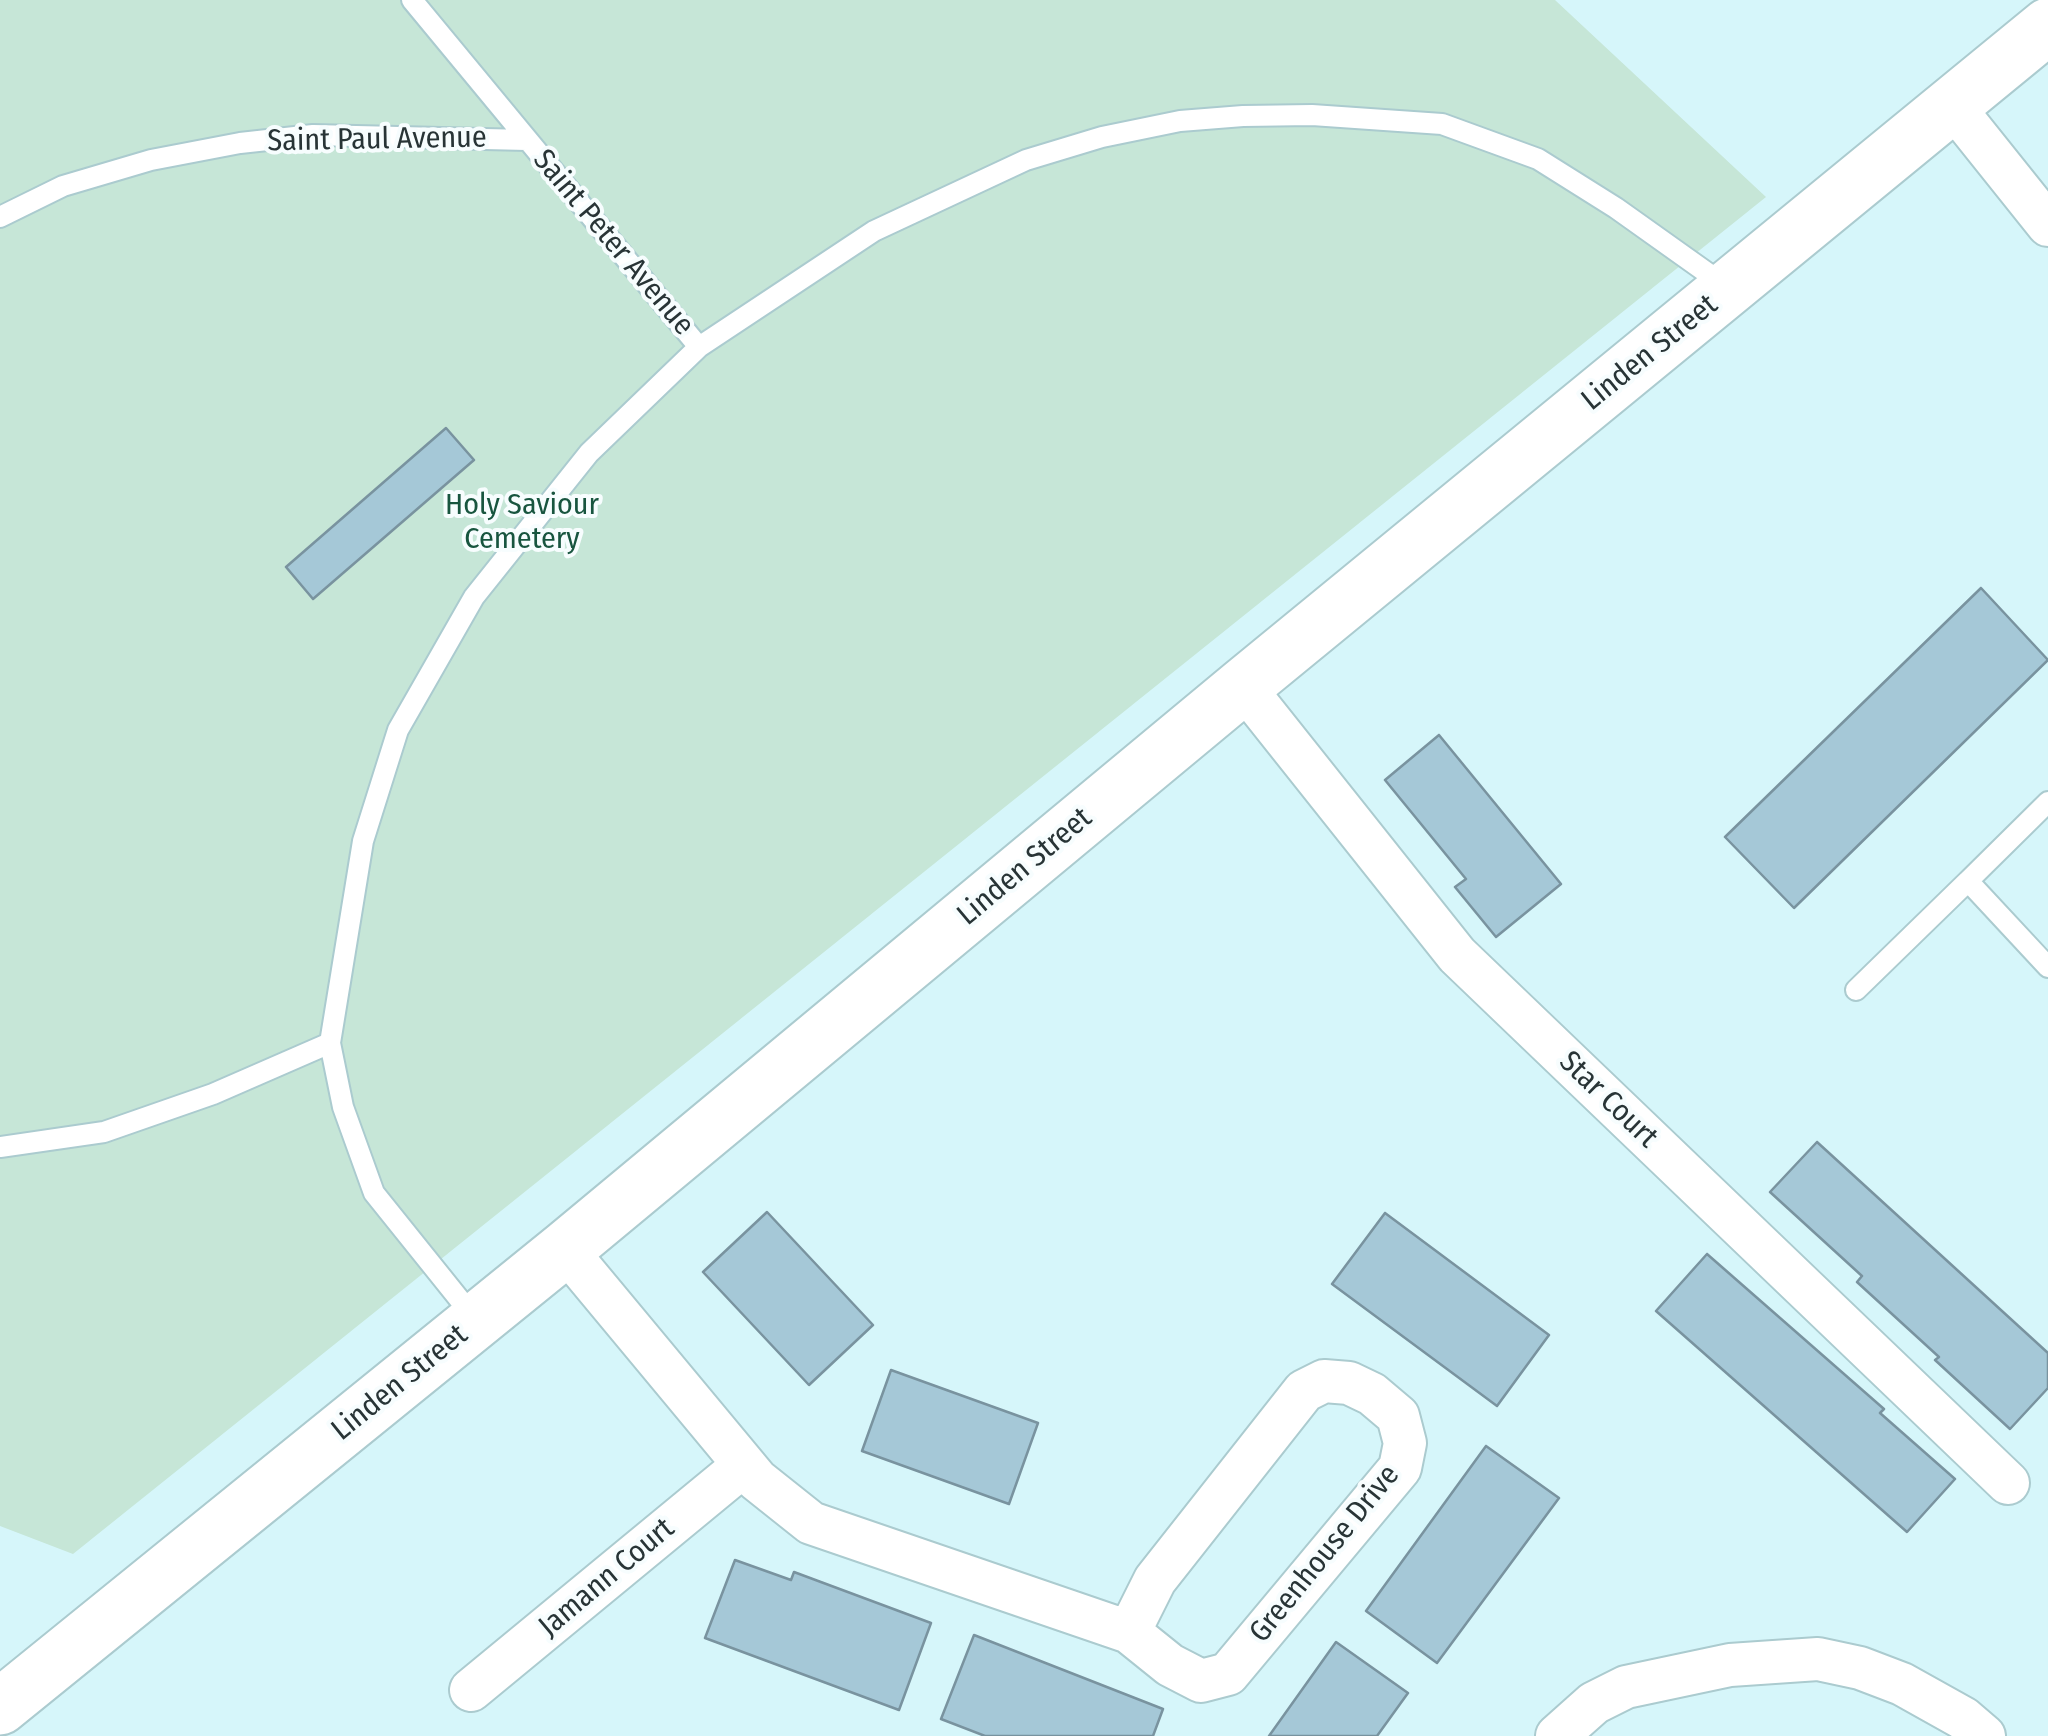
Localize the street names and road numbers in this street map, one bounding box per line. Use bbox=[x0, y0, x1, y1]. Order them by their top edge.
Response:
street label: Saint Paul Avenue bbox=[267, 120, 487, 160]
street label: Saint Peter Avenue bbox=[525, 143, 701, 343]
street label: Linden Street bbox=[1575, 287, 1725, 419]
street label: Linden Street bbox=[951, 800, 1099, 934]
street label: Star Court bbox=[1551, 1044, 1665, 1156]
street label: Linden Street bbox=[325, 1317, 475, 1449]
street label: Greenhouse Drive bbox=[1242, 1458, 1408, 1650]
street label: Jamann Court bbox=[532, 1511, 682, 1645]

